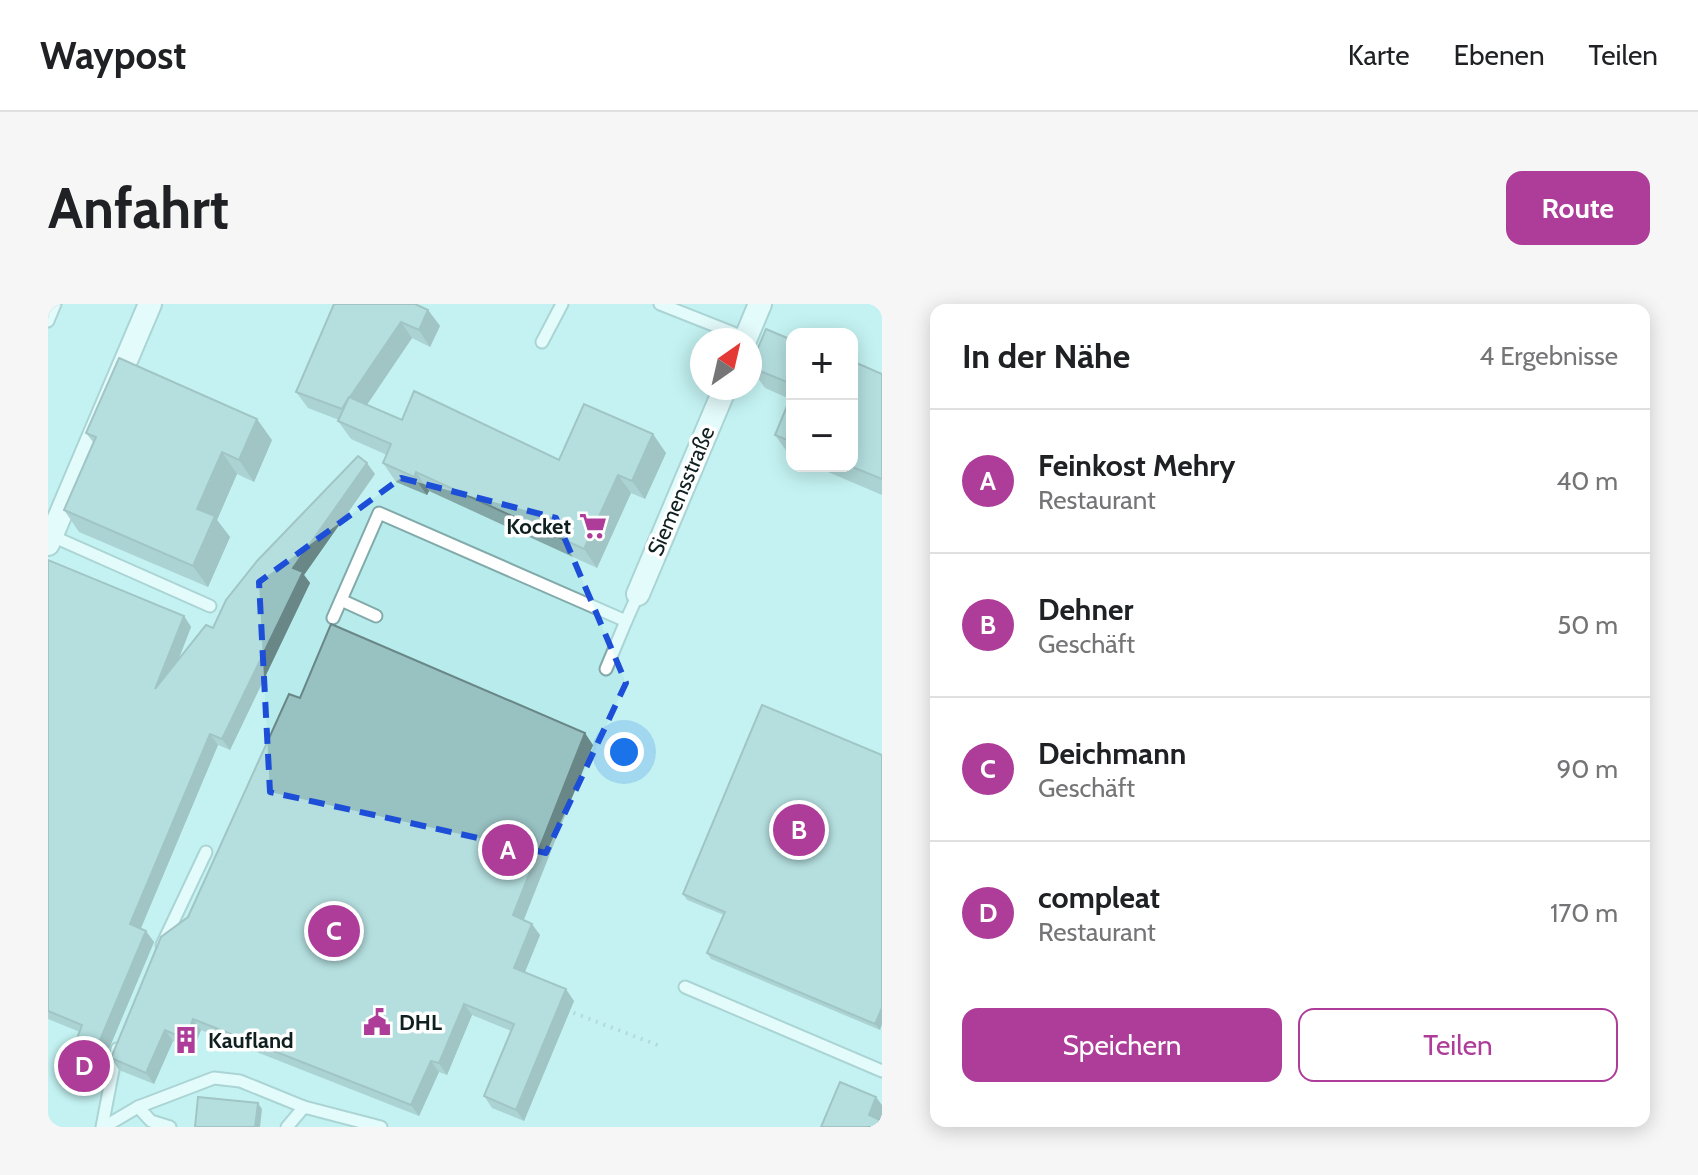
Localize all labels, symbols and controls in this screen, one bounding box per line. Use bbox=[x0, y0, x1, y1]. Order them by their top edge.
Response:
text: Waypost bbox=[40, 32, 186, 79]
text: Karte bbox=[1348, 38, 1410, 72]
text: Ebenen bbox=[1454, 38, 1545, 72]
text: Teilen bbox=[1589, 38, 1658, 72]
button: Route bbox=[1506, 171, 1650, 245]
text: Anfahrt bbox=[48, 174, 229, 242]
north arrow bbox=[690, 328, 762, 400]
map controls bbox=[786, 328, 858, 472]
button: + bbox=[786, 328, 858, 400]
text: In der Nähe bbox=[962, 335, 1130, 377]
text: 4 Ergebnisse bbox=[1479, 340, 1618, 372]
button: − bbox=[786, 400, 858, 472]
street label: Siemensstraße bbox=[642, 422, 720, 560]
text: Feinkost Mehry bbox=[1038, 447, 1235, 484]
text: A bbox=[980, 465, 996, 497]
text: 40 m bbox=[1556, 465, 1618, 497]
text: Restaurant bbox=[1038, 484, 1156, 516]
supermarket icon: Kocket bbox=[578, 511, 608, 541]
place label: Kocket bbox=[506, 513, 571, 540]
text: Dehner bbox=[1038, 591, 1133, 628]
text: B bbox=[980, 609, 996, 641]
text: 50 m bbox=[1557, 609, 1618, 641]
text: Geschäft bbox=[1038, 628, 1135, 660]
your location bbox=[604, 732, 644, 772]
text: Deichmann bbox=[1038, 735, 1186, 772]
text: C bbox=[980, 753, 996, 785]
text: 90 m bbox=[1556, 753, 1618, 785]
text: Geschäft bbox=[1038, 772, 1135, 804]
pin: B bbox=[773, 800, 825, 860]
pin: A bbox=[482, 820, 534, 880]
text: compleat bbox=[1038, 879, 1160, 916]
text: D bbox=[979, 897, 997, 929]
text: 170 m bbox=[1550, 897, 1618, 929]
pin: C bbox=[308, 901, 360, 961]
text: Restaurant bbox=[1038, 916, 1156, 948]
public building icon: DHL bbox=[362, 1007, 392, 1037]
button: Speichern bbox=[962, 1008, 1282, 1082]
button: Teilen bbox=[1298, 1008, 1618, 1082]
place label: DHL bbox=[399, 1009, 442, 1036]
building icon: Kaufland bbox=[171, 1025, 201, 1055]
place label: Kaufland bbox=[208, 1027, 294, 1054]
pin: D bbox=[58, 1036, 110, 1096]

